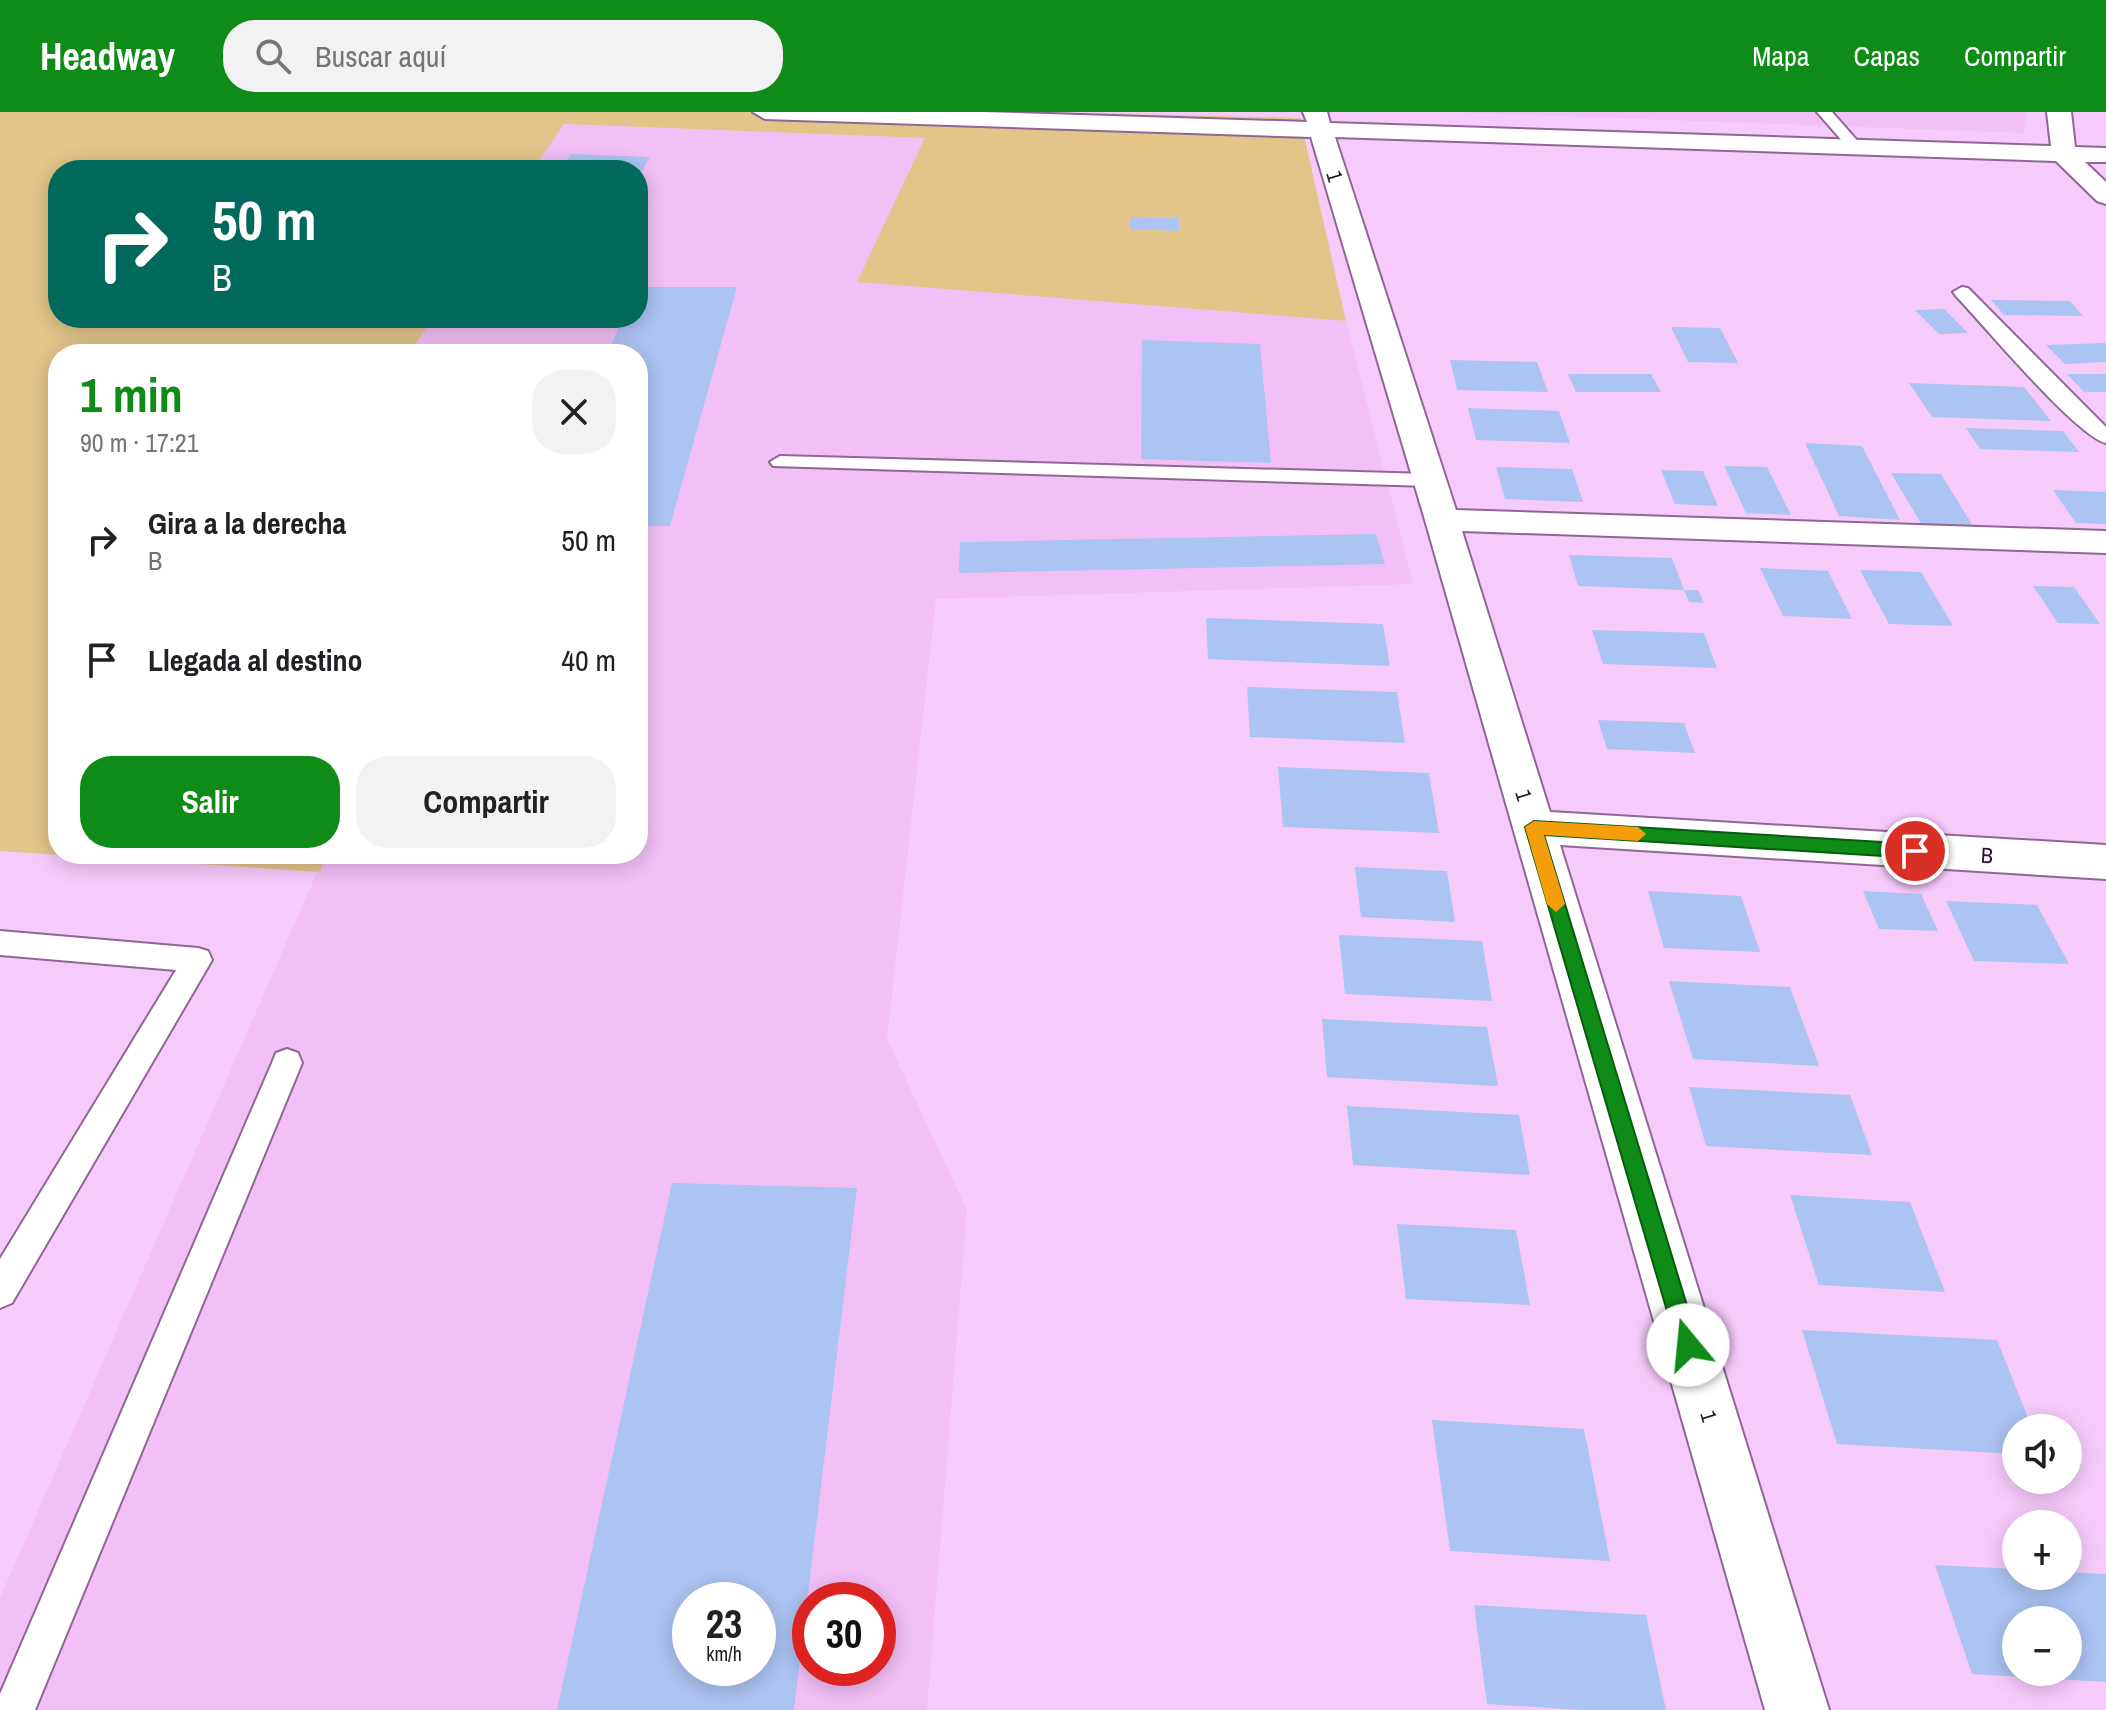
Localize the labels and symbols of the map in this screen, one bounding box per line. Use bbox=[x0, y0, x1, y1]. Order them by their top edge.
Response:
street label: 1 bbox=[1319, 167, 1351, 185]
street label: 1 bbox=[1508, 786, 1540, 804]
pin bbox=[1881, 817, 1949, 885]
street label: B bbox=[1980, 840, 1994, 870]
position arrow bbox=[1646, 1303, 1730, 1387]
street label: 1 bbox=[1693, 1407, 1725, 1425]
speed limit sign: 30 bbox=[792, 1582, 896, 1686]

